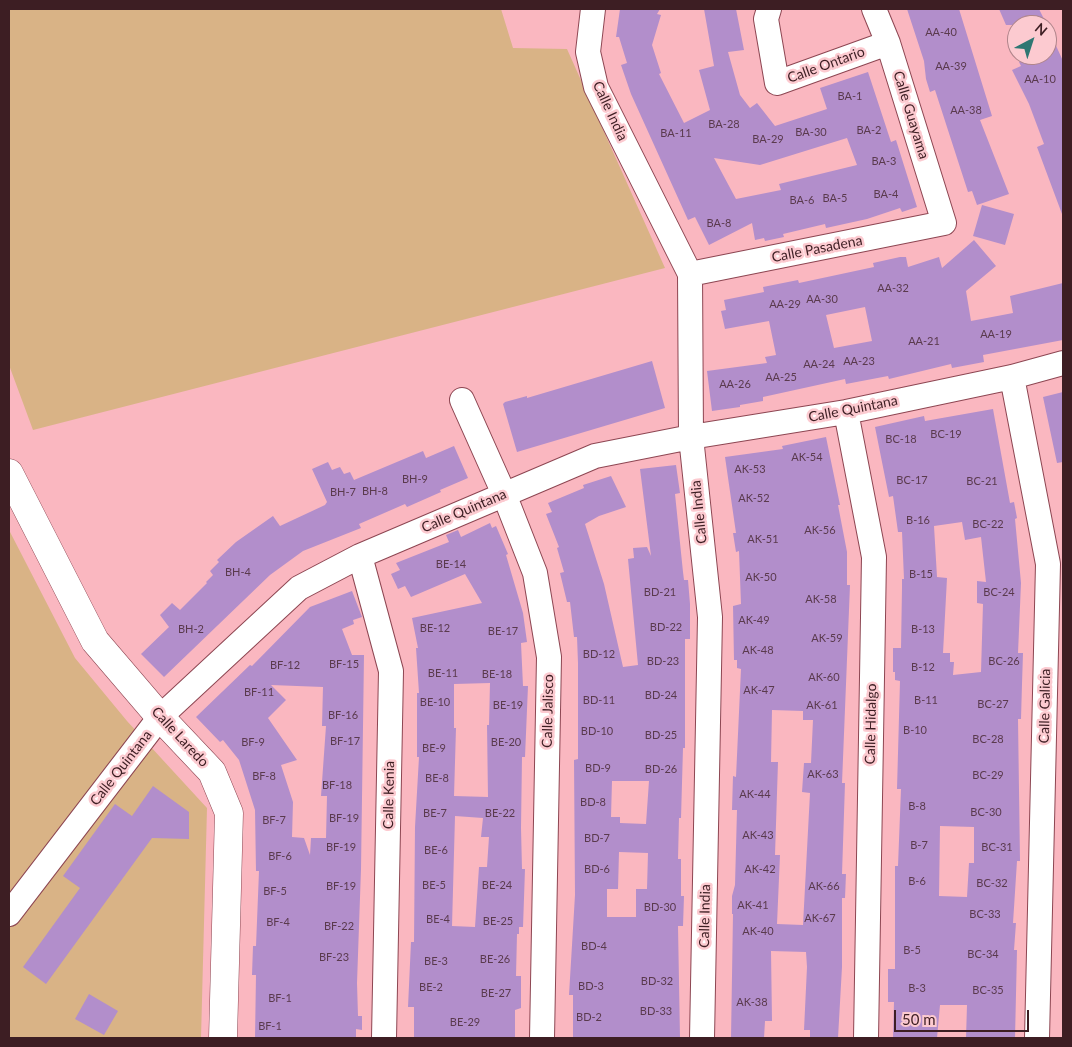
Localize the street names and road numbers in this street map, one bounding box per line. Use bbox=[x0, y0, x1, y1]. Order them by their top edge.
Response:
street label: Calle Ontario bbox=[785, 43, 867, 87]
street label: Calle Guayama bbox=[890, 69, 932, 161]
street label: Calle India bbox=[589, 79, 631, 143]
street label: Calle Pasadena bbox=[770, 232, 864, 266]
street label: Calle Quintana bbox=[807, 392, 899, 426]
street label: Calle India bbox=[687, 479, 711, 545]
street label: Calle Quintana bbox=[419, 486, 509, 536]
street label: Calle Galicia bbox=[1036, 669, 1054, 743]
street label: Calle Jalisco bbox=[539, 674, 557, 748]
street label: Calle Hidalgo bbox=[862, 683, 880, 765]
street label: Calle Laredo bbox=[148, 703, 212, 771]
street label: Calle Quintana bbox=[86, 727, 156, 809]
street label: Calle Kenia bbox=[380, 761, 398, 829]
street label: Calle India bbox=[696, 884, 714, 948]

